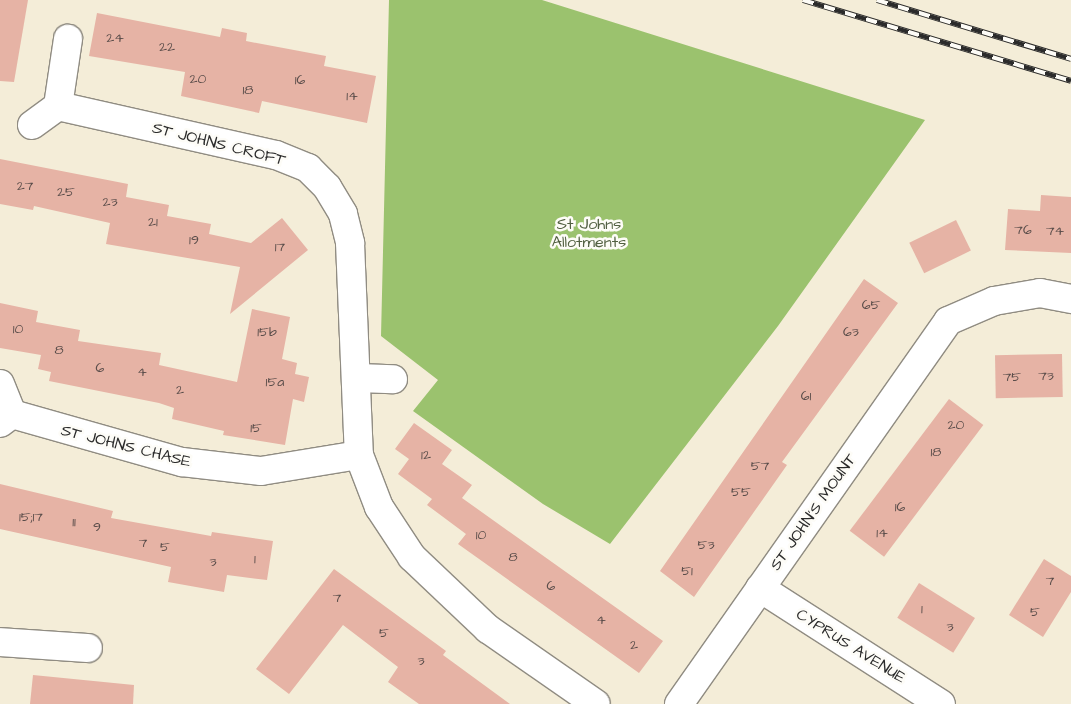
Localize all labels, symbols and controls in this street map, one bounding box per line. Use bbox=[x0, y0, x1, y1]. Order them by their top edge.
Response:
house number: 24 bbox=[106, 30, 124, 46]
house number: 22 bbox=[159, 39, 175, 55]
house number: 20 bbox=[190, 71, 206, 87]
house number: 16 bbox=[295, 72, 305, 88]
house number: 18 bbox=[243, 82, 253, 98]
house number: 14 bbox=[346, 88, 358, 104]
street label: ST JOHNS CROFT bbox=[150, 118, 288, 170]
house number: 27 bbox=[17, 178, 33, 194]
house number: 25 bbox=[57, 184, 75, 200]
house number: 23 bbox=[102, 194, 118, 210]
house number: 21 bbox=[148, 214, 158, 230]
park label: St Johns Allotments bbox=[552, 214, 626, 252]
house number: 76 bbox=[1014, 222, 1032, 238]
house number: 74 bbox=[1046, 223, 1064, 239]
house number: 19 bbox=[189, 232, 199, 248]
house number: 17 bbox=[275, 239, 285, 255]
house number: 65 bbox=[862, 297, 880, 313]
house number: 10 bbox=[13, 321, 23, 337]
house number: 15b bbox=[257, 324, 277, 340]
house number: 63 bbox=[843, 324, 859, 340]
house number: 8 bbox=[54, 342, 64, 358]
house number: 6 bbox=[96, 360, 104, 376]
house number: 4 bbox=[137, 364, 147, 380]
house number: 73 bbox=[1038, 368, 1054, 384]
house number: 75 bbox=[1003, 369, 1021, 385]
house number: 15a bbox=[266, 374, 284, 390]
house number: 2 bbox=[176, 382, 184, 398]
house number: 61 bbox=[801, 388, 811, 404]
house number: 20 bbox=[948, 417, 964, 433]
house number: 15 bbox=[250, 420, 262, 436]
street label: ST JOHNS CHASE bbox=[59, 421, 193, 471]
house number: 18 bbox=[931, 444, 941, 460]
house number: 12 bbox=[421, 447, 431, 463]
street label: ST JOHN'S MOUNT bbox=[766, 450, 860, 574]
house number: 57 bbox=[751, 458, 769, 474]
house number: 55 bbox=[731, 484, 751, 500]
house number: 16 bbox=[895, 499, 905, 515]
house number: 15;17 bbox=[19, 509, 43, 525]
house number: 11 bbox=[72, 514, 76, 530]
house number: 9 bbox=[93, 519, 101, 535]
house number: 14 bbox=[876, 525, 888, 541]
house number: 10 bbox=[476, 527, 486, 543]
house number: 7 bbox=[139, 535, 147, 551]
house number: 53 bbox=[697, 537, 715, 553]
house number: 5 bbox=[160, 539, 170, 555]
house number: 8 bbox=[508, 549, 518, 565]
house number: 1 bbox=[254, 551, 256, 567]
house number: 3 bbox=[209, 554, 217, 570]
house number: 51 bbox=[681, 563, 693, 579]
house number: 7 bbox=[1046, 573, 1054, 589]
house number: 6 bbox=[547, 578, 555, 594]
house number: 7 bbox=[333, 590, 341, 606]
house number: 1 bbox=[921, 601, 923, 617]
house number: 5 bbox=[1030, 604, 1040, 620]
street label: CYPRUS AVENUE bbox=[793, 605, 909, 687]
house number: 4 bbox=[596, 612, 606, 628]
house number: 3 bbox=[946, 619, 954, 635]
house number: 5 bbox=[379, 625, 389, 641]
house number: 2 bbox=[630, 637, 638, 653]
house number: 3 bbox=[417, 653, 425, 669]

